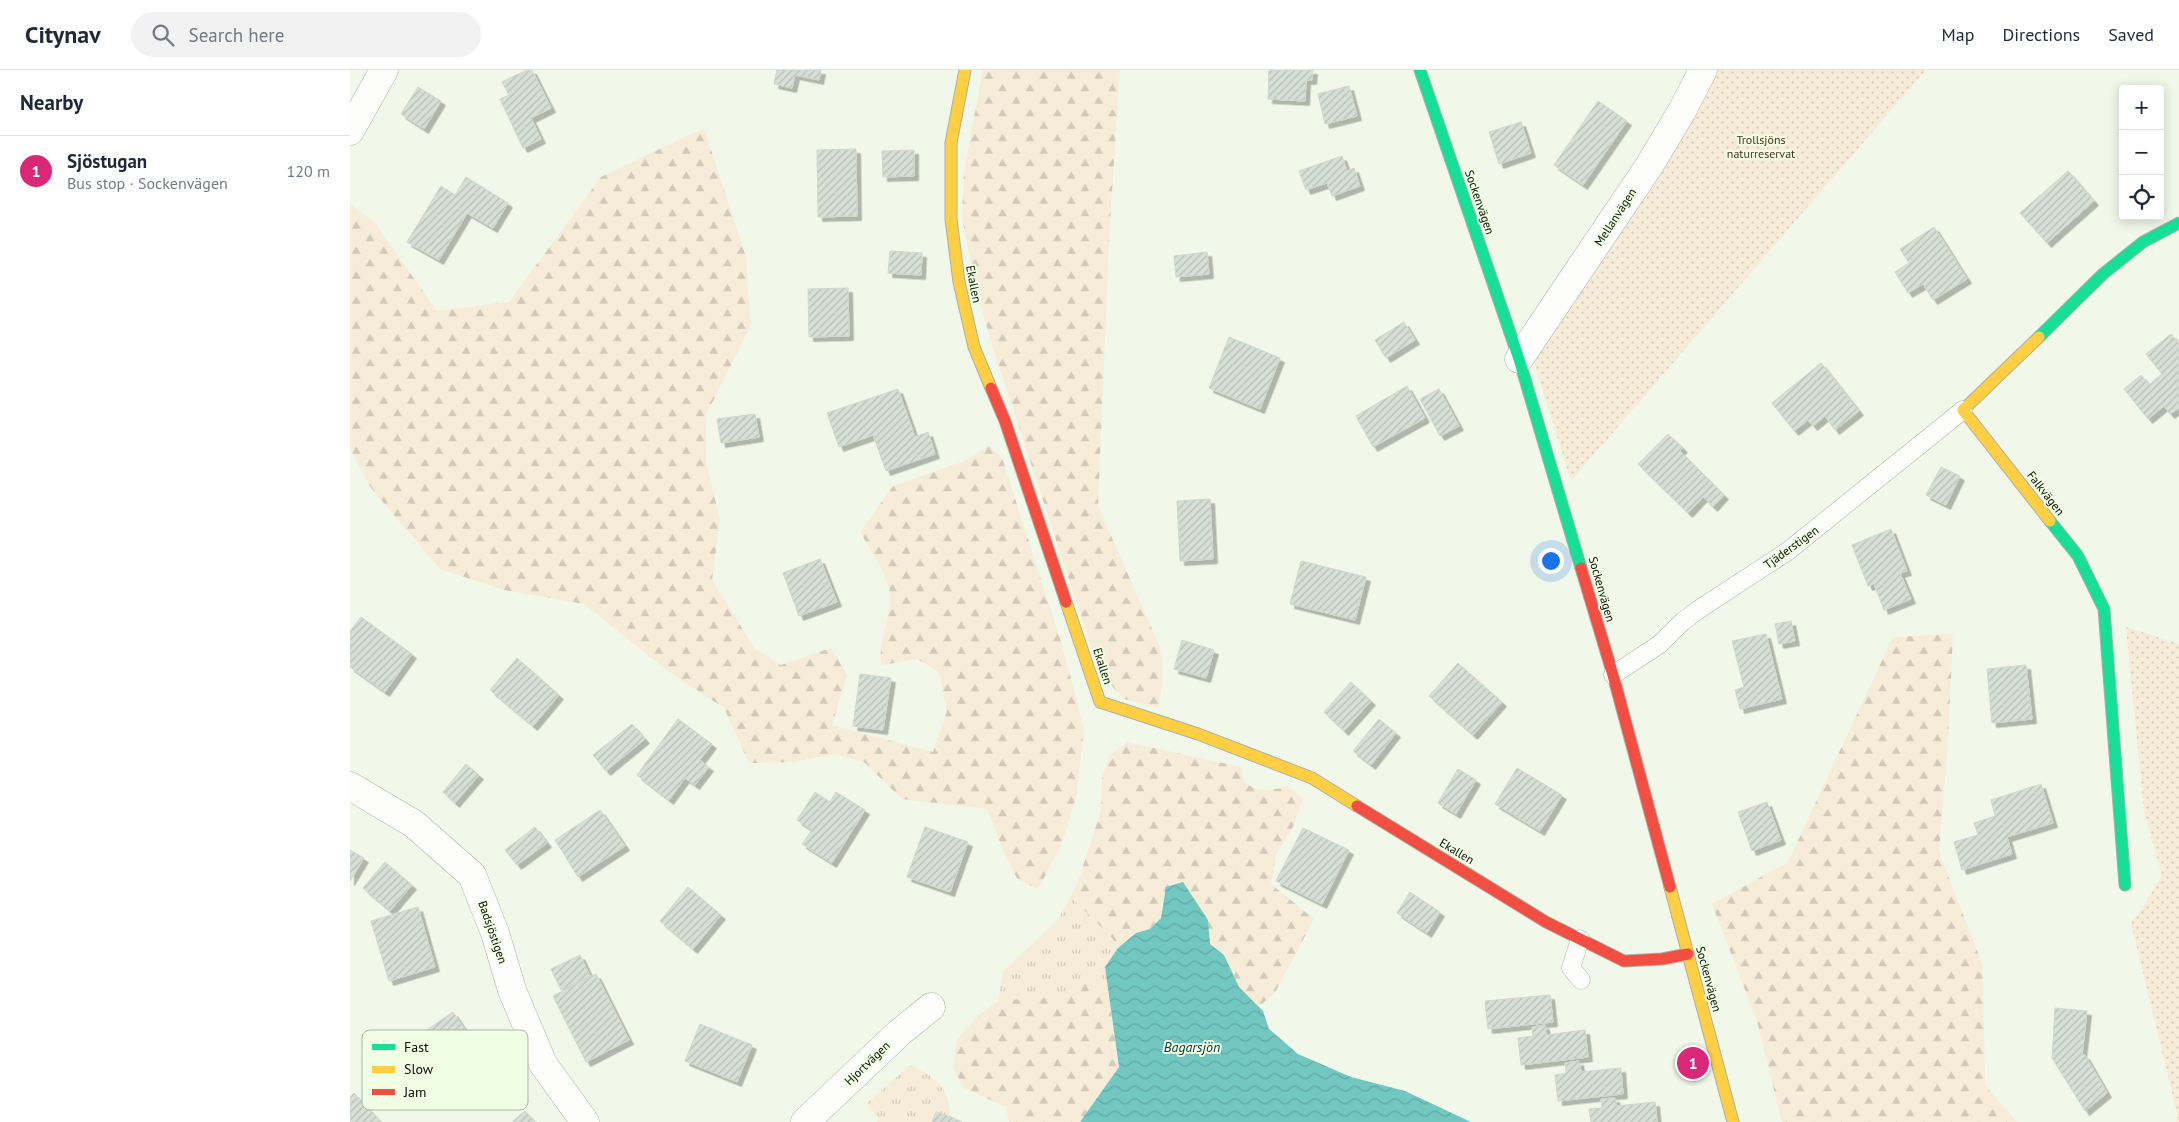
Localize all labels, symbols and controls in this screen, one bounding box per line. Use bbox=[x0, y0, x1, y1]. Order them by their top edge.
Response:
search box bbox=[131, 12, 481, 57]
text: Citynav bbox=[25, 19, 101, 50]
icon: search bbox=[149, 21, 177, 49]
text: Search here bbox=[189, 23, 284, 47]
text: Map bbox=[1942, 23, 1974, 46]
text: Directions bbox=[2002, 23, 2080, 46]
text: Saved bbox=[2108, 23, 2154, 46]
map controls bbox=[2119, 85, 2164, 220]
button: + bbox=[2119, 85, 2164, 130]
text: Nearby bbox=[20, 89, 83, 116]
button: − bbox=[2119, 130, 2164, 175]
park label: Trollsjöns naturreservat bbox=[1727, 132, 1795, 161]
text: Sjöstugan bbox=[67, 149, 147, 173]
text: 1 bbox=[31, 161, 41, 181]
text: 120 m bbox=[287, 161, 330, 181]
street label: Sockenvägen bbox=[1462, 168, 1498, 236]
text: Bus stop · Sockenvägen bbox=[67, 173, 228, 193]
button: locate bbox=[2119, 175, 2164, 220]
street label: Mellanvägen bbox=[1591, 185, 1639, 249]
street label: Ekallen bbox=[963, 264, 985, 304]
street label: Falkvägen bbox=[2024, 468, 2068, 518]
street label: Tjäderstigen bbox=[1761, 522, 1821, 572]
your location bbox=[1538, 548, 1564, 574]
street label: Sockenvägen bbox=[1586, 555, 1618, 623]
street label: Ekallen bbox=[1090, 646, 1116, 686]
street label: Ekallen bbox=[1437, 835, 1477, 867]
street label: Badsjöstigen bbox=[475, 899, 511, 965]
street label: Sockenvägen bbox=[1693, 945, 1725, 1013]
legend bbox=[362, 1030, 528, 1110]
text: Fast bbox=[404, 1038, 429, 1056]
street label: Hjortvägen bbox=[841, 1038, 893, 1088]
water label: Bagarsjön bbox=[1164, 1038, 1220, 1056]
pin: 1 bbox=[1677, 1044, 1709, 1082]
text: Slow bbox=[404, 1060, 434, 1078]
text: Jam bbox=[403, 1083, 426, 1101]

